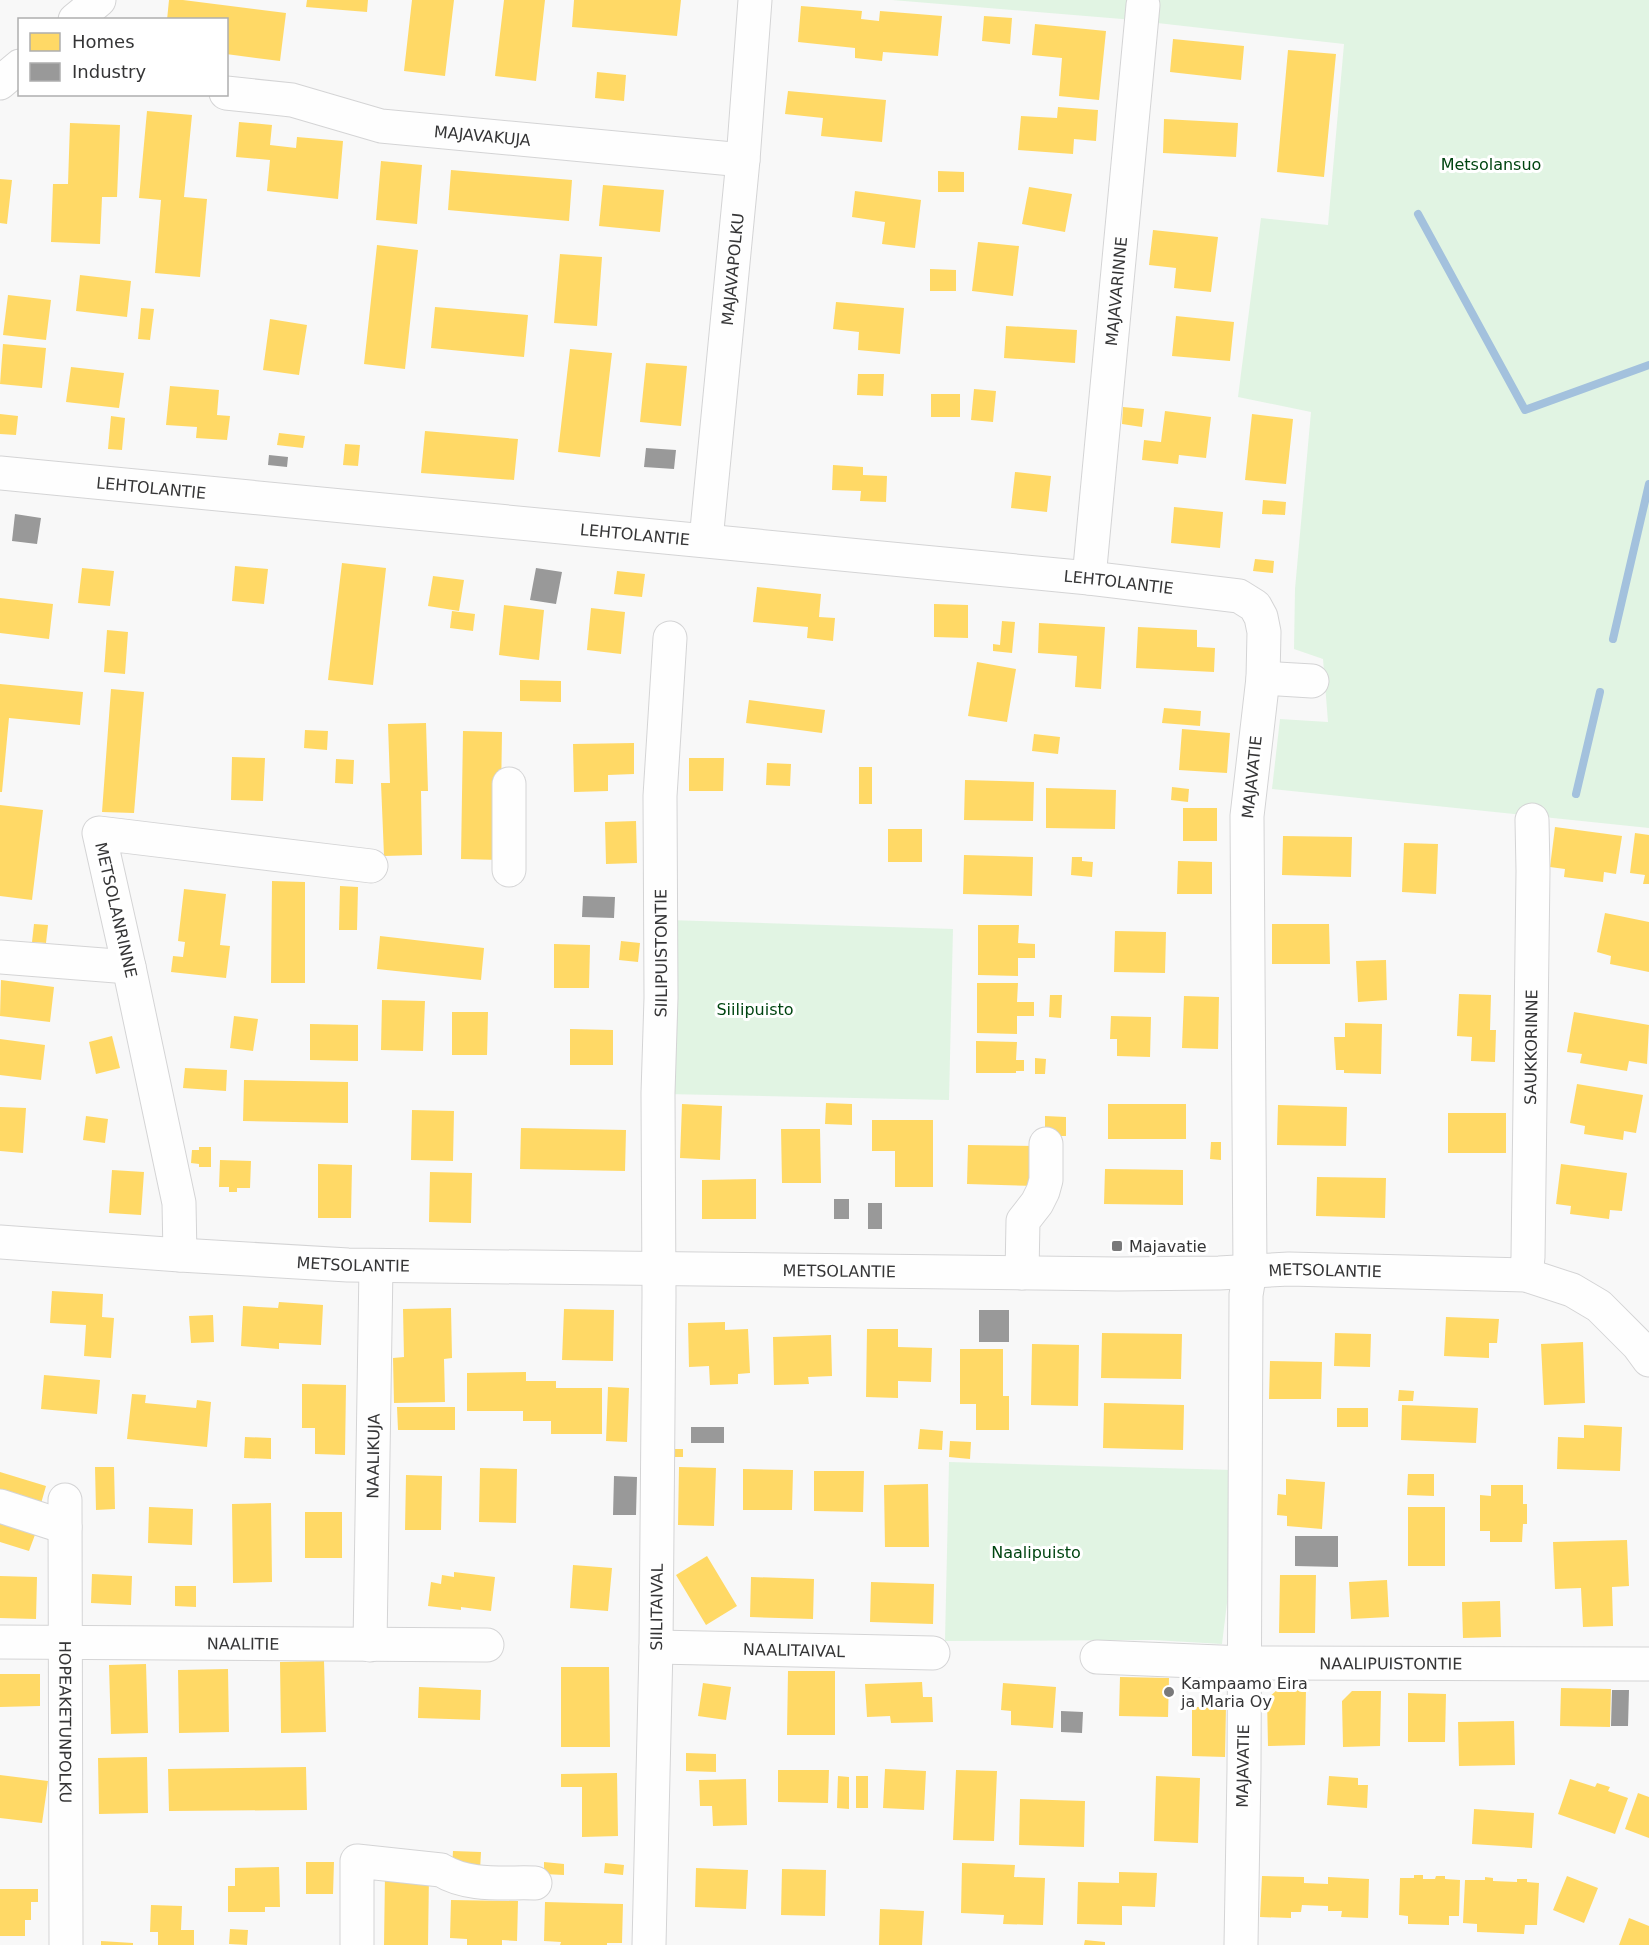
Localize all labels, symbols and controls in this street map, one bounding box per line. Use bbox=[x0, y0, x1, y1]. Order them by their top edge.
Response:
legend bbox=[18, 18, 228, 96]
text: Homes bbox=[72, 31, 135, 52]
text: Industry bbox=[72, 61, 146, 82]
street label: MAJAVAKUJA bbox=[433, 122, 532, 150]
park label: Metsolansuo bbox=[1441, 155, 1541, 174]
street label: MAJAVAPOLKU bbox=[717, 212, 747, 326]
street label: MAJAVARINNE bbox=[1101, 236, 1131, 347]
street label: LEHTOLANTIE bbox=[96, 473, 207, 502]
street label: LEHTOLANTIE bbox=[579, 519, 691, 549]
street label: LEHTOLANTIE bbox=[1063, 566, 1175, 598]
street label: MAJAVATIE bbox=[1238, 735, 1266, 819]
street label: METSOLANRINNE bbox=[91, 840, 141, 980]
street label: SIILIPUISTONTIE bbox=[651, 889, 671, 1018]
street label: SAUKKORINNE bbox=[1520, 989, 1541, 1105]
park label: Siilipuisto bbox=[716, 1000, 794, 1019]
place label: Majavatie bbox=[1129, 1237, 1207, 1256]
marker: Majavatie bbox=[1110, 1239, 1124, 1253]
street label: METSOLANTIE bbox=[296, 1252, 410, 1275]
street label: METSOLANTIE bbox=[1268, 1259, 1382, 1281]
street label: METSOLANTIE bbox=[782, 1261, 896, 1281]
street label: NAALIKUJA bbox=[363, 1413, 383, 1499]
park label: Naalipuisto bbox=[991, 1543, 1081, 1562]
street label: SIILITAIVAL bbox=[646, 1563, 666, 1651]
street label: NAALITIE bbox=[207, 1634, 279, 1653]
street label: NAALITAIVAL bbox=[743, 1639, 845, 1661]
street label: HOPEAKETUNPOLKU bbox=[56, 1641, 75, 1803]
street label: NAALIPUISTONTIE bbox=[1319, 1654, 1462, 1673]
place label: Kampaamo Eira ja Maria Oy bbox=[1180, 1674, 1308, 1711]
marker: Kampaamo Eira ja Maria Oy bbox=[1162, 1685, 1176, 1699]
street label: MAJAVATIE bbox=[1233, 1724, 1253, 1808]

